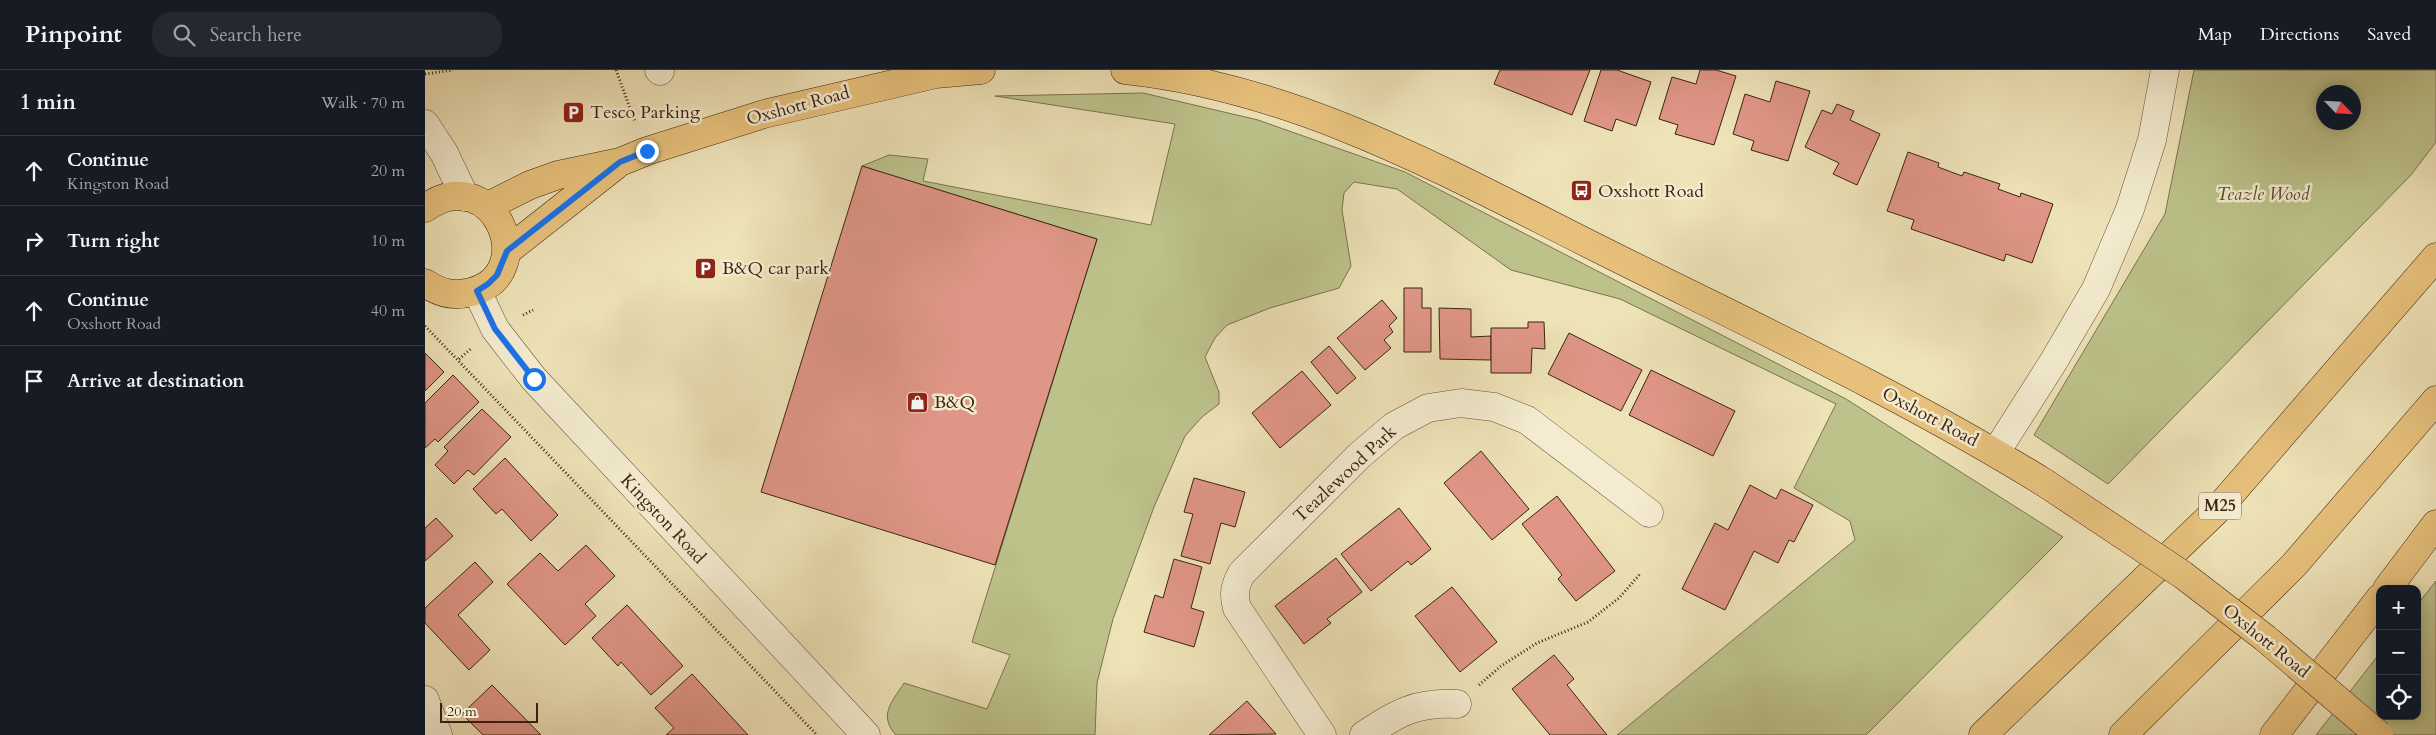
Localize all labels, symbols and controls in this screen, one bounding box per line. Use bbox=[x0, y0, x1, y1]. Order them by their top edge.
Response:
search box bbox=[152, 12, 502, 57]
text: Pinpoint bbox=[25, 18, 122, 51]
icon: search bbox=[170, 21, 198, 49]
text: Search here bbox=[210, 22, 302, 48]
text: Map bbox=[2198, 22, 2232, 47]
text: Directions bbox=[2260, 22, 2339, 47]
text: Saved bbox=[2367, 22, 2411, 47]
street label: Oxshott Road bbox=[744, 80, 853, 132]
north arrow bbox=[2316, 85, 2361, 130]
text: 1 min bbox=[20, 88, 76, 117]
text: Walk · 70 m bbox=[321, 92, 405, 114]
parking icon: Tesco Parking bbox=[562, 100, 586, 124]
place label: Tesco Parking bbox=[590, 100, 701, 125]
route end bbox=[636, 140, 659, 163]
text: Continue bbox=[67, 147, 149, 173]
icon: ahead bbox=[20, 157, 48, 185]
text: 20 m bbox=[371, 160, 405, 182]
text: Kingston Road bbox=[67, 173, 169, 195]
bus stop icon: Oxshott Road bbox=[1570, 179, 1594, 203]
place label: Oxshott Road bbox=[1598, 179, 1704, 204]
park label: Teazle Wood bbox=[2217, 182, 2311, 207]
icon: right bbox=[20, 227, 48, 255]
text: Turn right bbox=[67, 228, 159, 254]
text: 10 m bbox=[371, 230, 405, 252]
parking icon: B&Q car park bbox=[694, 256, 718, 280]
place label: B&Q car park bbox=[722, 256, 829, 281]
text: Continue bbox=[67, 287, 149, 313]
icon: ahead bbox=[20, 297, 48, 325]
text: 40 m bbox=[371, 300, 405, 322]
text: Oxshott Road bbox=[67, 313, 161, 335]
icon: arrive bbox=[20, 367, 48, 395]
text: Arrive at destination bbox=[67, 368, 244, 394]
route start bbox=[523, 368, 546, 391]
street label: Oxshott Road bbox=[1877, 381, 1983, 453]
shop icon: B&Q bbox=[906, 390, 930, 414]
place label: B&Q bbox=[934, 390, 975, 415]
street label: Teazlewood Park bbox=[1288, 419, 1402, 528]
street label: Kingston Road bbox=[615, 468, 712, 570]
road number: M25 bbox=[2199, 492, 2241, 520]
map controls bbox=[2376, 585, 2421, 720]
button: + bbox=[2376, 585, 2421, 630]
street label: Oxshott Road bbox=[2217, 598, 2315, 684]
button: − bbox=[2376, 630, 2421, 675]
button: locate bbox=[2376, 675, 2421, 720]
scale bar bbox=[440, 700, 537, 723]
text: 20 m bbox=[447, 702, 477, 721]

